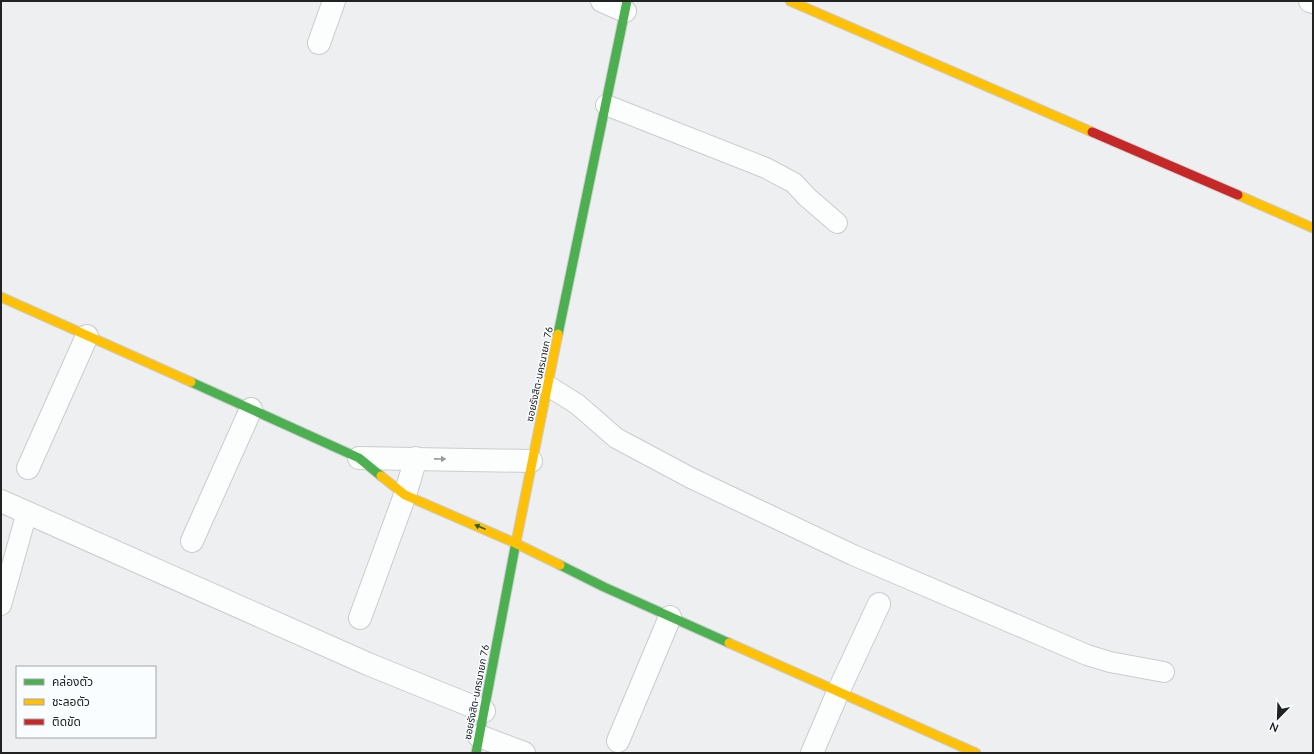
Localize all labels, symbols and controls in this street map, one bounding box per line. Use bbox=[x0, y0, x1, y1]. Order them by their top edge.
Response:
street label: ซอยรังสิต-นครนายก 76 bbox=[523, 325, 555, 423]
one-way arrow bbox=[434, 456, 447, 462]
one-way arrow bbox=[473, 524, 485, 530]
street label: ซอยรังสิต-นครนายก 76 bbox=[461, 643, 491, 741]
legend bbox=[16, 666, 156, 738]
text: คล่องตัว bbox=[52, 674, 93, 689]
text: ชะลอตัว bbox=[52, 694, 90, 709]
north arrow bbox=[1258, 698, 1298, 738]
text: ติดขัด bbox=[52, 714, 81, 729]
text: N bbox=[1267, 720, 1280, 735]

